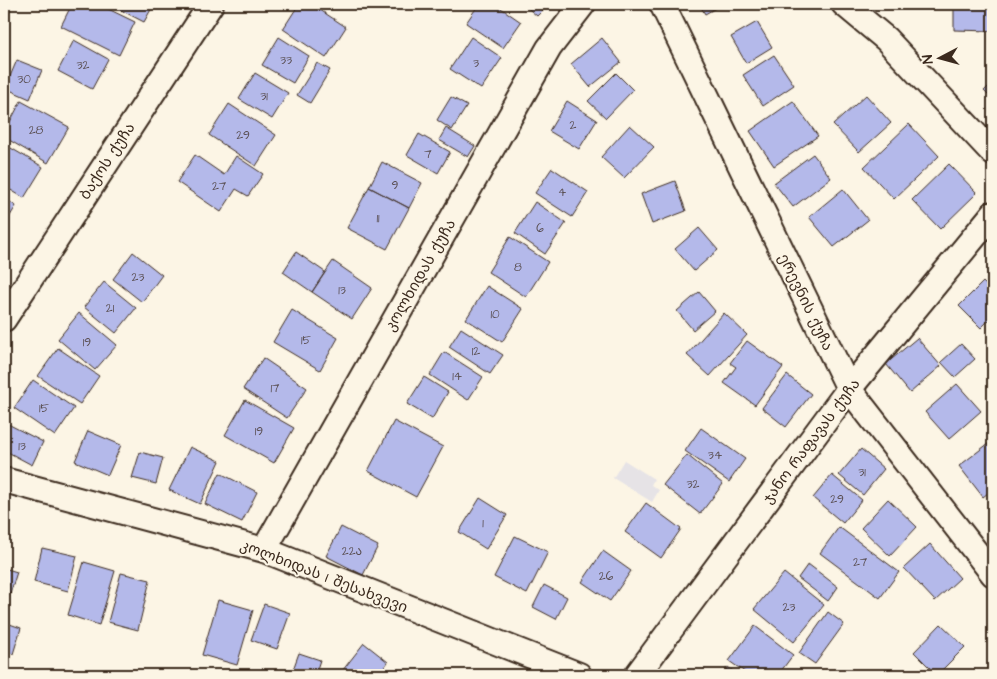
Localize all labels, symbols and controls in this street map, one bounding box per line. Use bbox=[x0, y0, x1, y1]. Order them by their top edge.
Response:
north arrow bbox=[914, 32, 964, 82]
house number: 33 bbox=[280, 52, 292, 69]
text: N bbox=[918, 54, 938, 65]
house number: 3 bbox=[473, 55, 479, 72]
house number: 32 bbox=[77, 57, 90, 74]
house number: 30 bbox=[17, 71, 31, 88]
house number: 31 bbox=[260, 88, 268, 105]
house number: 2 bbox=[570, 117, 577, 134]
street label: ბაქოს ქუჩა bbox=[75, 119, 140, 204]
house number: 28 bbox=[29, 122, 44, 139]
house number: 29 bbox=[236, 127, 250, 144]
house number: 7 bbox=[424, 146, 432, 163]
house number: 9 bbox=[392, 177, 399, 194]
house number: 27 bbox=[212, 178, 227, 195]
house number: 4 bbox=[558, 184, 566, 201]
house number: 11 bbox=[376, 210, 380, 227]
street label: კოლხიდას ქუჩა bbox=[380, 215, 461, 335]
house number: 6 bbox=[536, 220, 544, 237]
street label: ერევნის ქუჩა bbox=[773, 250, 838, 354]
house number: 8 bbox=[514, 259, 522, 276]
house number: 23 bbox=[132, 269, 144, 286]
house number: 13 bbox=[338, 282, 346, 299]
house number: 21 bbox=[106, 300, 115, 317]
house number: 10 bbox=[490, 306, 500, 323]
house number: 15 bbox=[301, 332, 312, 349]
house number: 19 bbox=[83, 334, 91, 351]
house number: 12 bbox=[472, 343, 480, 360]
house number: 14 bbox=[452, 368, 462, 385]
street label: ჯანო რაფავას ქუჩა bbox=[757, 375, 865, 508]
house number: 17 bbox=[271, 380, 280, 397]
house number: 15 bbox=[39, 400, 50, 417]
house number: 19 bbox=[255, 423, 263, 440]
house number: 13 bbox=[18, 438, 26, 455]
house number: 34 bbox=[708, 447, 722, 464]
house number: 31 bbox=[858, 464, 866, 481]
house number: 32 bbox=[687, 476, 700, 493]
house number: 29 bbox=[830, 491, 844, 508]
house number: 1 bbox=[482, 515, 484, 532]
street label: კოლხიდას I შესახვევი bbox=[237, 535, 411, 618]
house number: 22ა bbox=[342, 543, 362, 560]
house number: 27 bbox=[853, 554, 868, 571]
house number: 26 bbox=[599, 568, 614, 585]
house number: 23 bbox=[783, 599, 795, 616]

